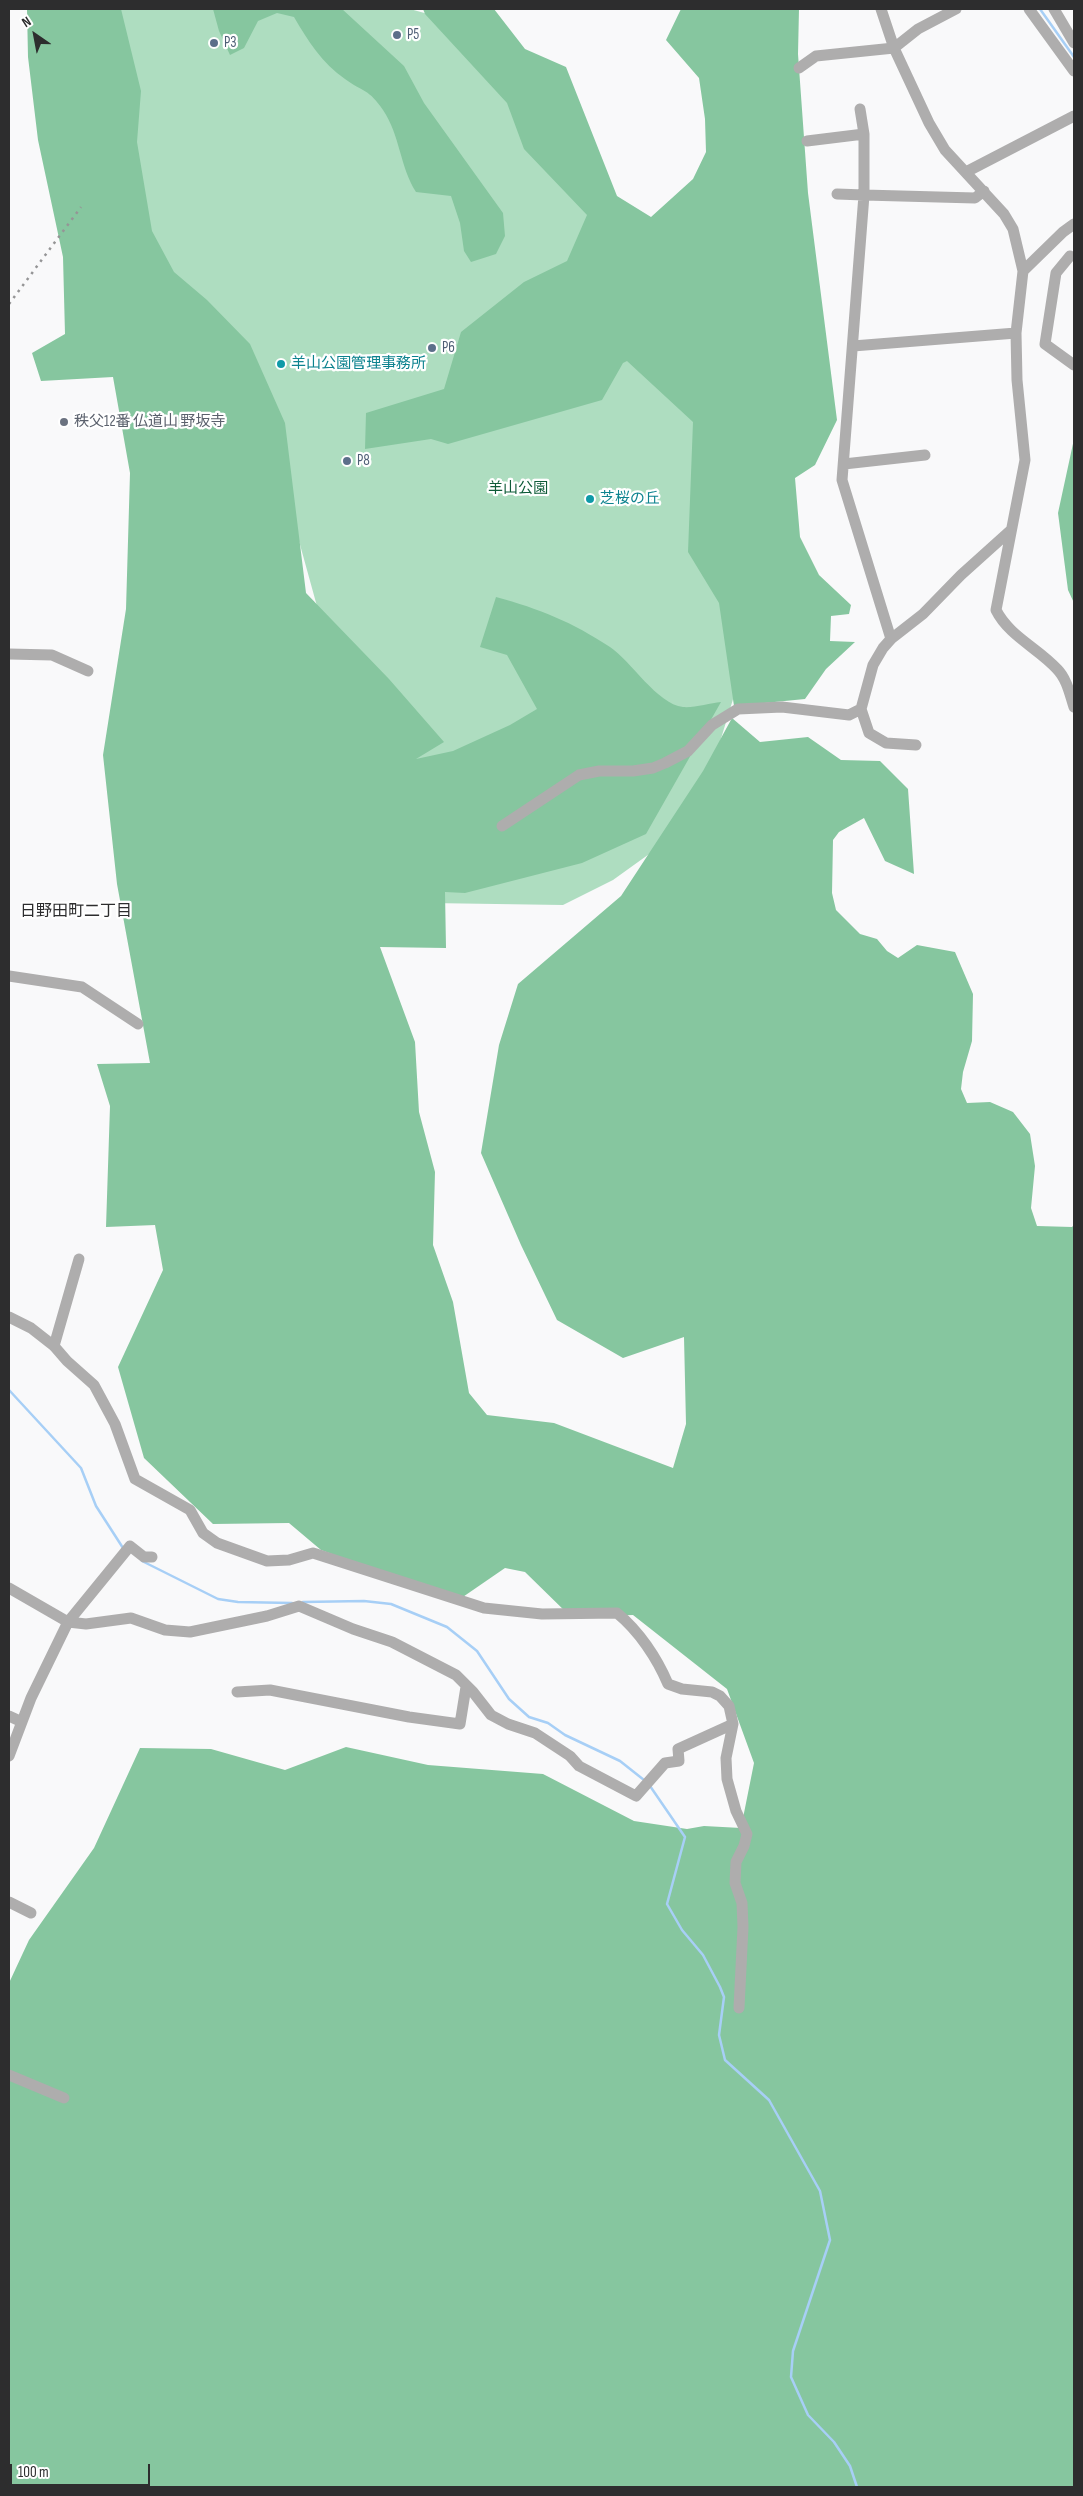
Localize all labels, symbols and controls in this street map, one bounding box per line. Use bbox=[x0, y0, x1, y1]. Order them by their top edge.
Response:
north arrow bbox=[10, 10, 60, 60]
text: N bbox=[19, 13, 34, 31]
place label: P5 bbox=[407, 26, 419, 44]
marker: P5 bbox=[391, 29, 403, 41]
place label: P3 bbox=[224, 34, 237, 52]
marker: P3 bbox=[208, 37, 220, 49]
place label: P6 bbox=[442, 339, 455, 357]
marker: P6 bbox=[426, 342, 438, 354]
place label: 羊山公園管理事務所 bbox=[291, 355, 426, 373]
marker: 羊山公園管理事務所 bbox=[275, 358, 287, 370]
place label: 秩父12番 仏道山 野坂寺 bbox=[74, 413, 225, 431]
marker: 秩父12番 仏道山 野坂寺 bbox=[58, 416, 70, 428]
place label: P8 bbox=[357, 452, 370, 470]
marker: P8 bbox=[341, 455, 353, 467]
park label: 羊山公園 bbox=[488, 480, 548, 498]
place label: 芝桜の丘 bbox=[600, 490, 660, 508]
marker: 芝桜の丘 bbox=[584, 493, 596, 505]
district label: 日野田町二丁目 bbox=[20, 902, 132, 922]
scale bar bbox=[12, 2454, 152, 2486]
text: 100 m bbox=[18, 2463, 49, 2482]

